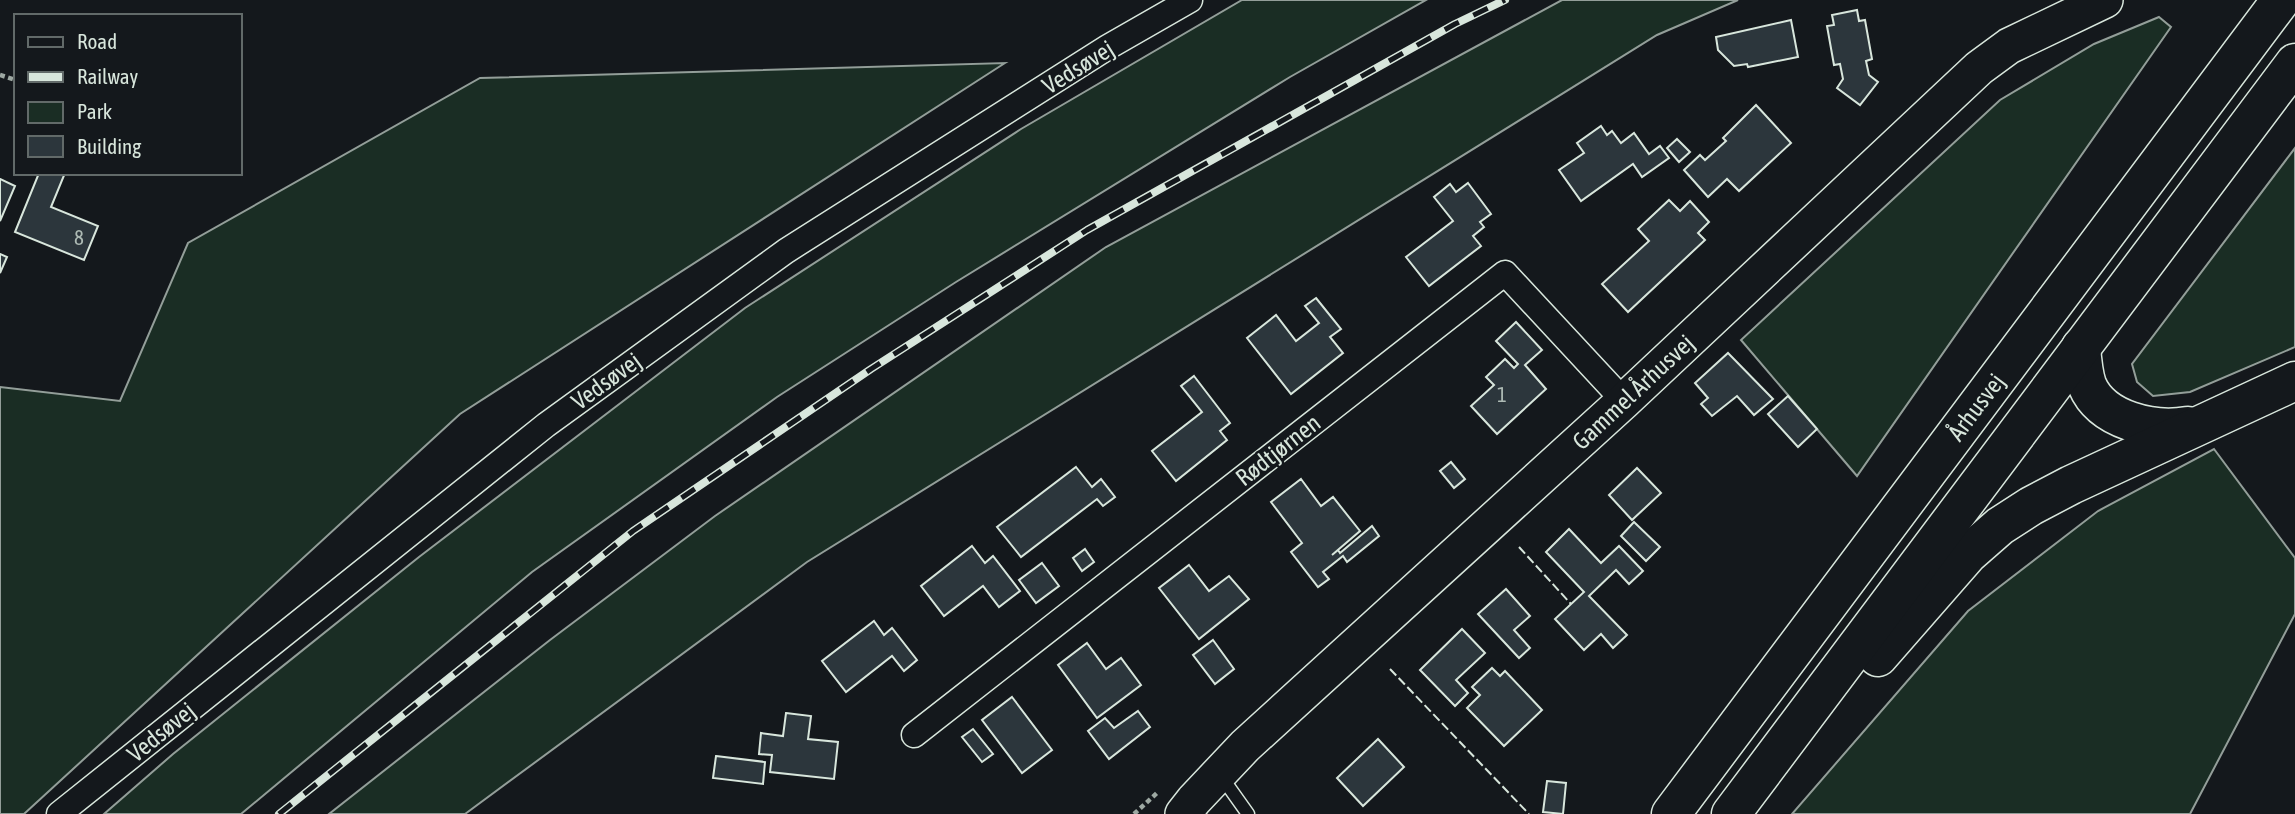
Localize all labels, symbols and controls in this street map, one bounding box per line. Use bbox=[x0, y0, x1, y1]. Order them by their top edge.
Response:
legend bbox=[14, 14, 242, 175]
text: Road bbox=[77, 29, 117, 53]
street label: Vedsøvej bbox=[1037, 35, 1119, 99]
text: Railway bbox=[77, 64, 139, 88]
text: Park bbox=[77, 99, 112, 123]
text: Building bbox=[77, 134, 141, 158]
house number: 8 bbox=[74, 225, 84, 249]
street label: Gammel Århusvej bbox=[1566, 328, 1699, 455]
street label: Vedsøvej bbox=[566, 347, 646, 415]
street label: Århusvej bbox=[1941, 368, 2010, 446]
house number: 1 bbox=[1497, 382, 1507, 406]
street label: Rødtjørnen bbox=[1230, 409, 1326, 491]
street label: Vedsøvej bbox=[122, 697, 200, 767]

